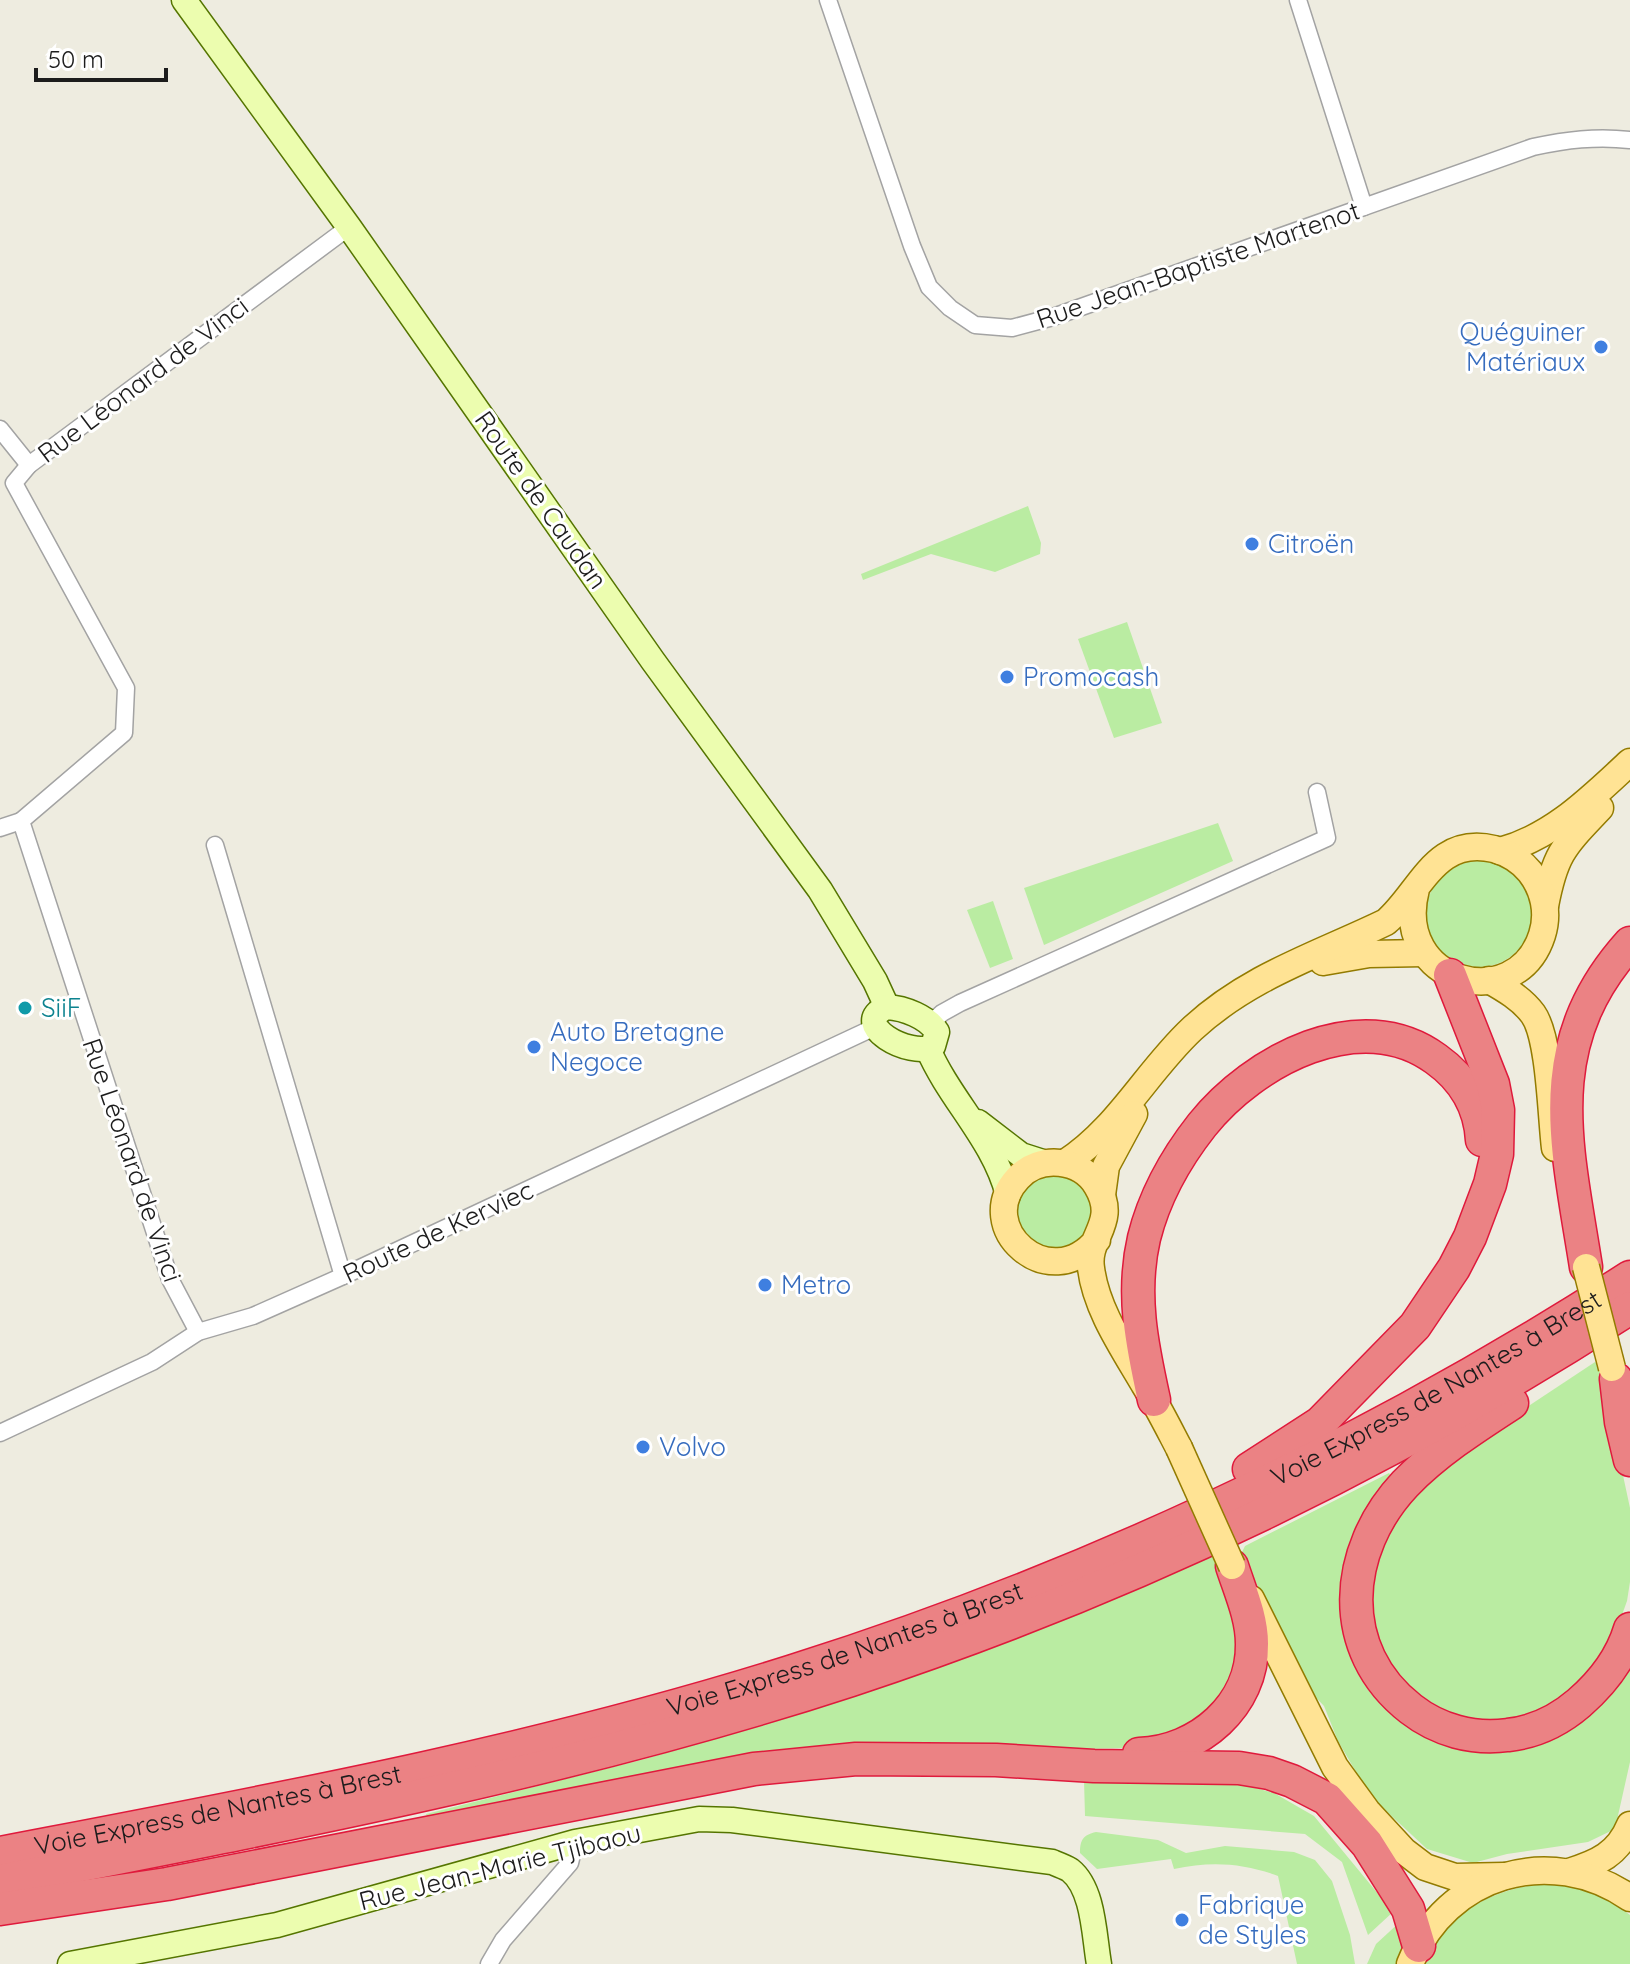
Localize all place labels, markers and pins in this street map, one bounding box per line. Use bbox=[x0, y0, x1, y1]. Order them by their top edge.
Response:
place label: Quéguiner Matériaux bbox=[1459, 315, 1585, 378]
marker: Quéguiner Matériaux bbox=[1592, 338, 1610, 356]
place label: Citroën bbox=[1268, 527, 1354, 560]
marker: Citroën bbox=[1243, 535, 1261, 553]
place label: Promocash bbox=[1023, 660, 1159, 693]
marker: Promocash bbox=[998, 668, 1016, 686]
place label: SiiF bbox=[41, 991, 81, 1024]
marker: SiiF bbox=[16, 999, 34, 1017]
place label: Auto Bretagne Negoce bbox=[550, 1015, 724, 1078]
marker: Auto Bretagne Negoce bbox=[525, 1038, 543, 1056]
place label: Metro bbox=[781, 1268, 851, 1301]
marker: Metro bbox=[756, 1276, 774, 1294]
place label: Volvo bbox=[659, 1430, 726, 1463]
marker: Volvo bbox=[634, 1438, 652, 1456]
place label: Fabrique de Styles bbox=[1198, 1888, 1306, 1951]
marker: Fabrique de Styles bbox=[1173, 1911, 1191, 1929]

